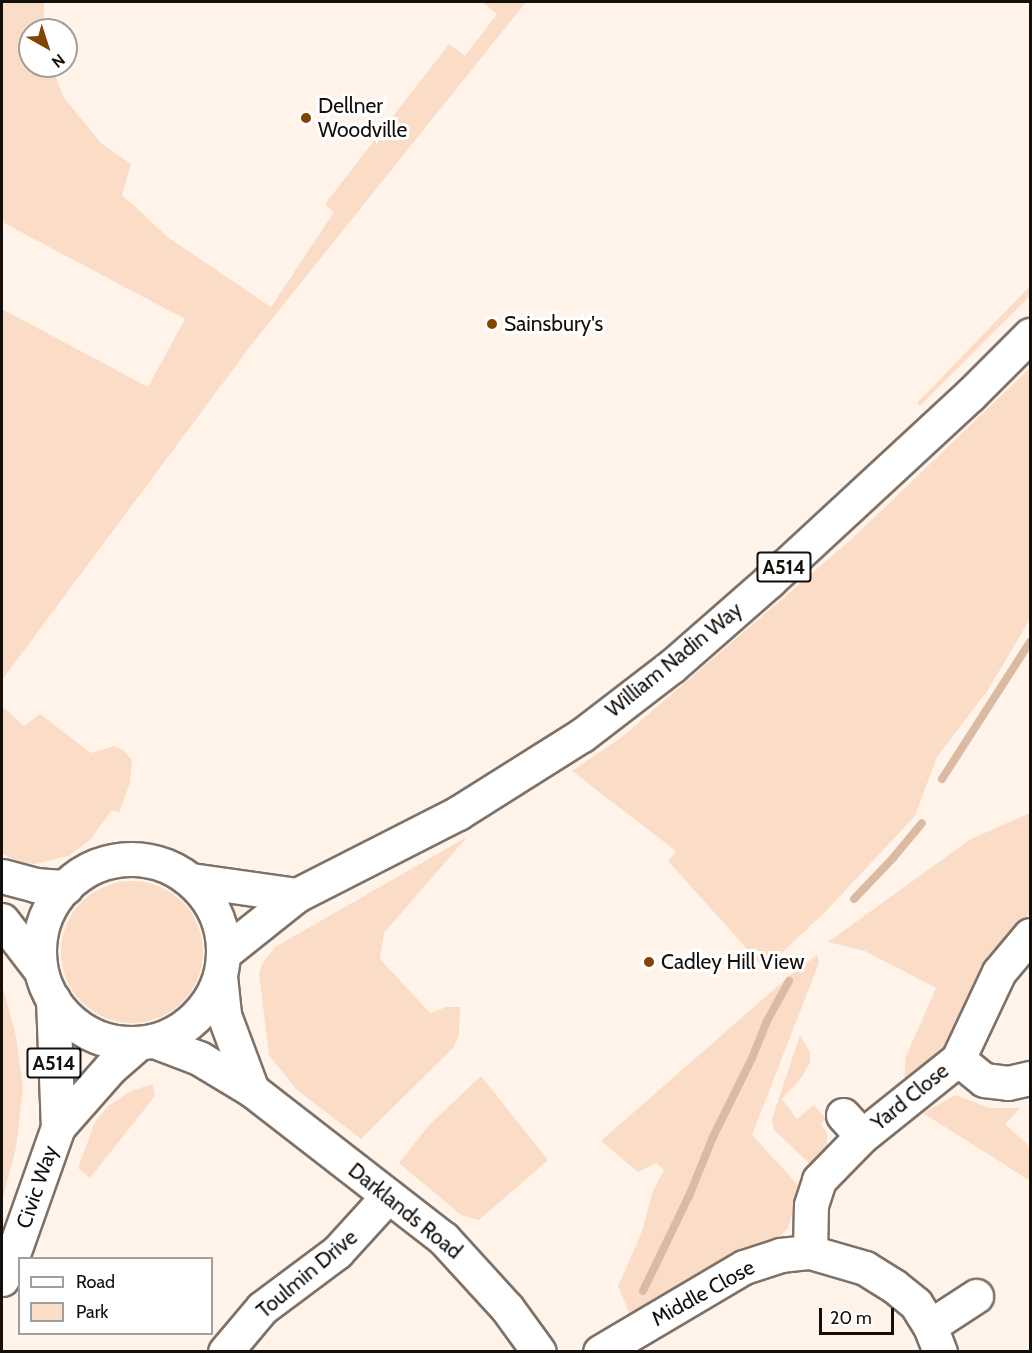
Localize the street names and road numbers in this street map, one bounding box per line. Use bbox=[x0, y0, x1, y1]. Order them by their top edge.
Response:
road number: A514 bbox=[756, 550, 812, 584]
street label: William Nadin Way bbox=[601, 597, 747, 723]
road number: A514 bbox=[26, 1046, 82, 1080]
street label: Yard Close bbox=[866, 1058, 954, 1136]
street label: Civic Way bbox=[11, 1142, 63, 1232]
street label: Darklands Road bbox=[343, 1158, 467, 1264]
street label: Toulmin Drive bbox=[252, 1225, 362, 1323]
street label: Middle Close bbox=[647, 1254, 759, 1332]

